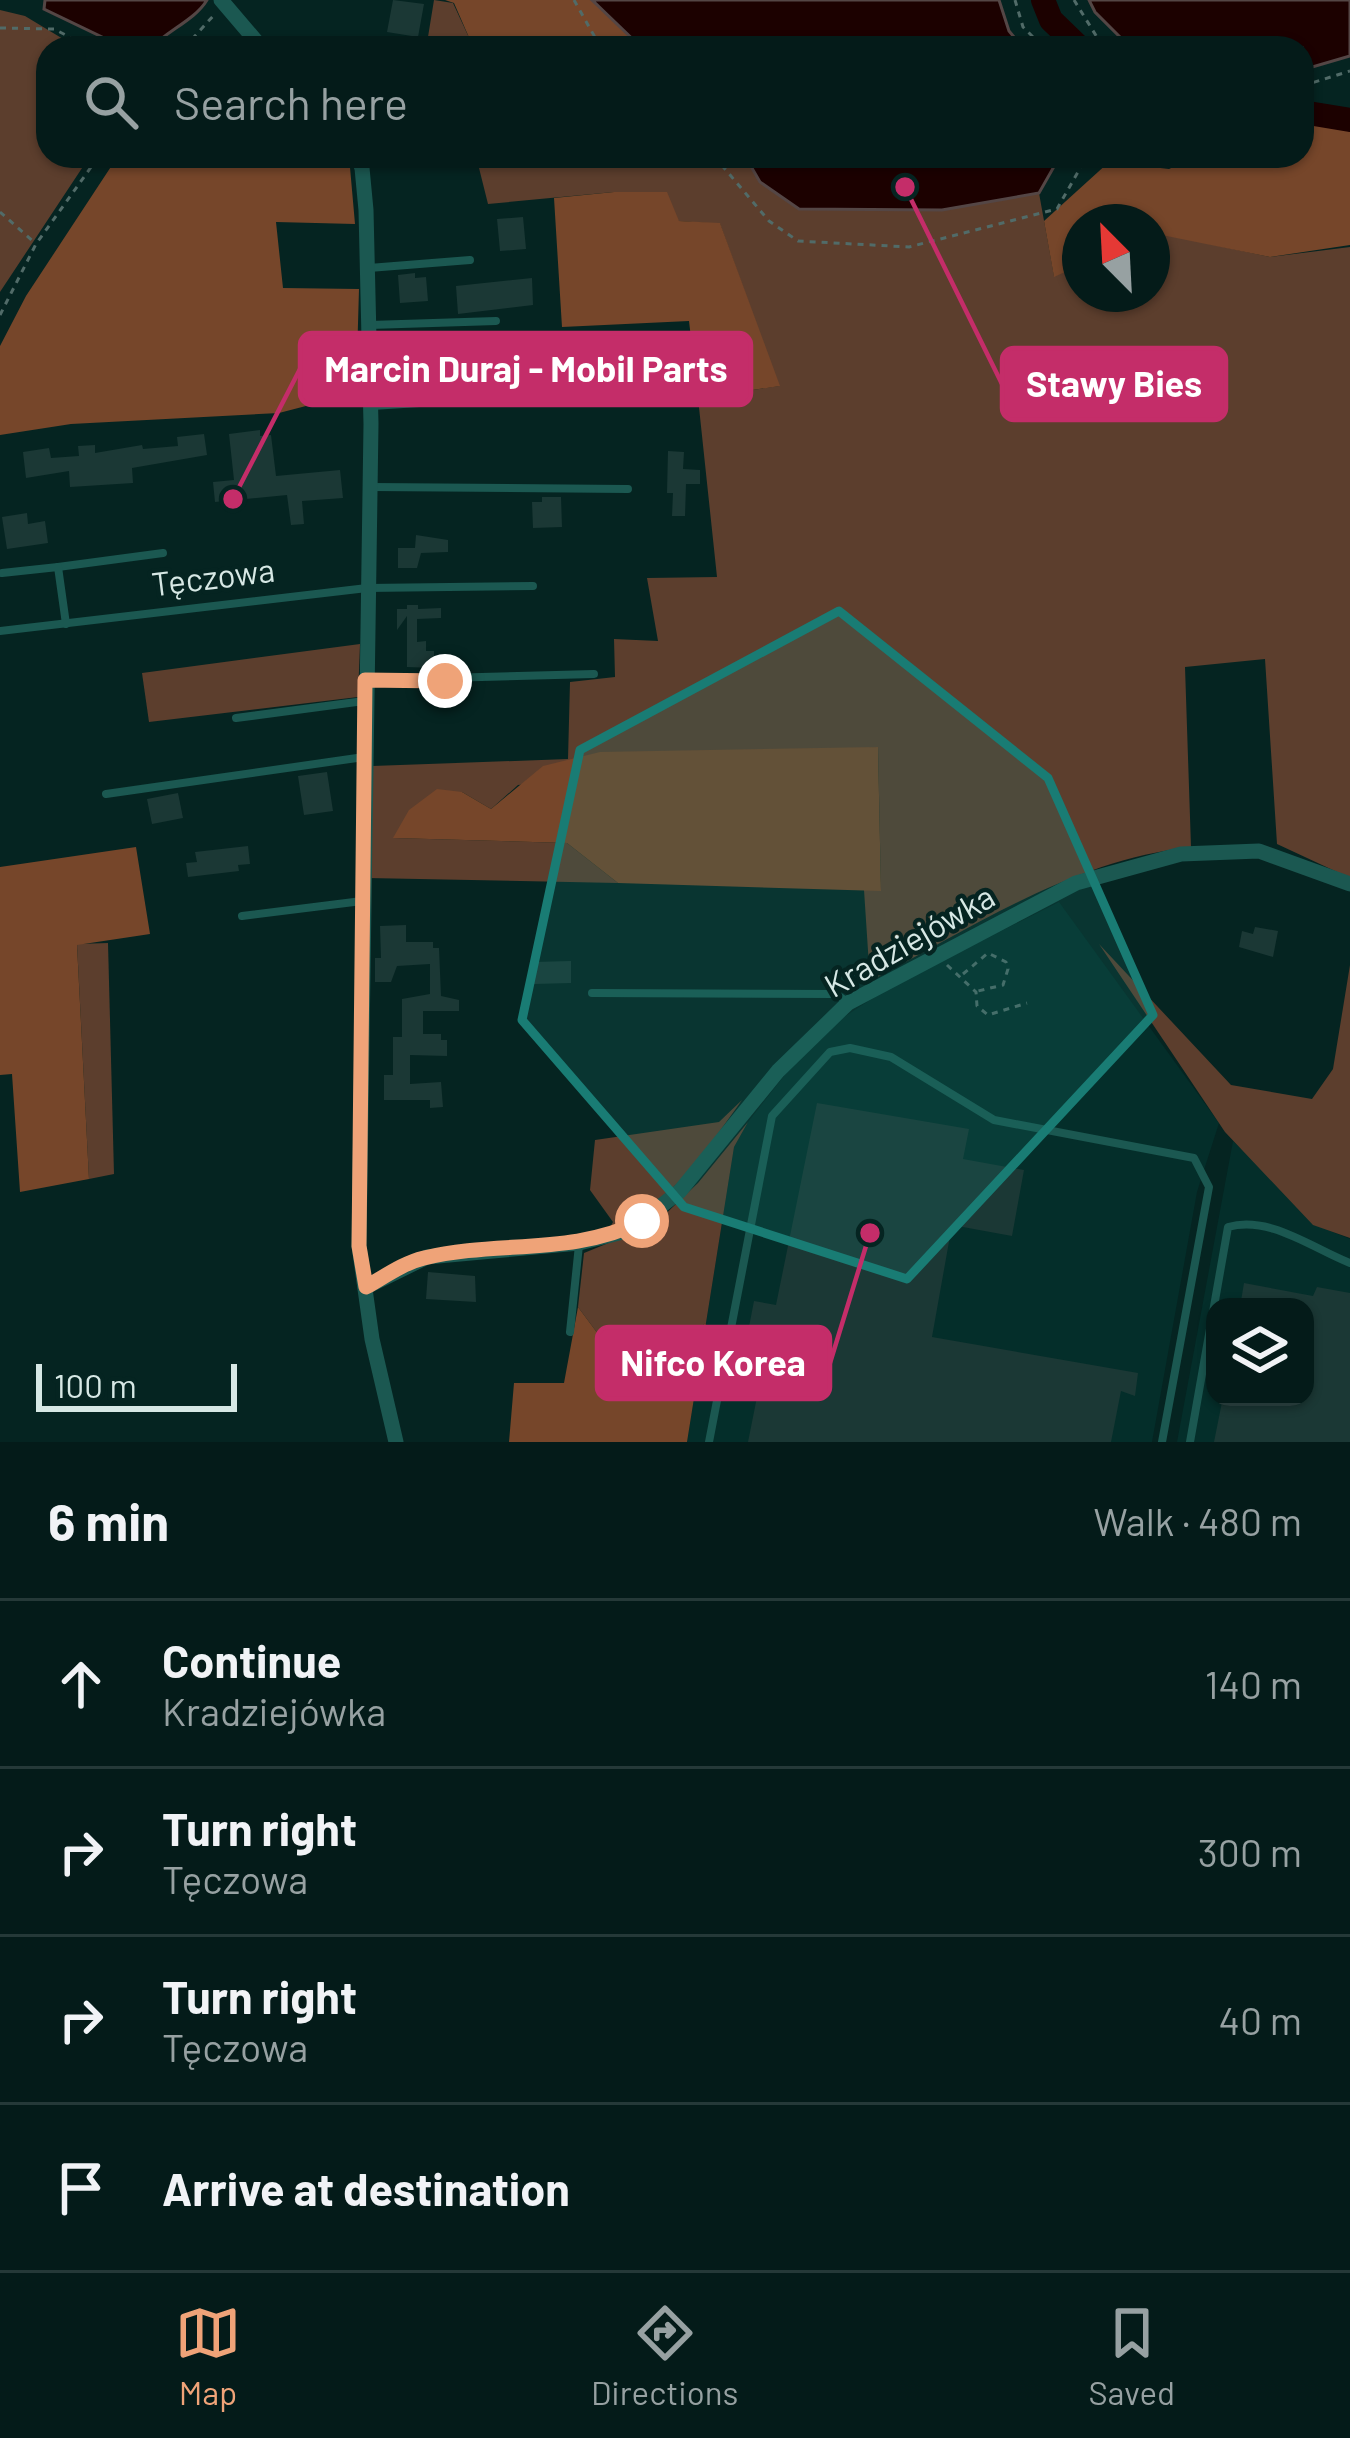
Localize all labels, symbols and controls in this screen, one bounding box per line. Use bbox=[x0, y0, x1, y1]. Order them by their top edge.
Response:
search box bbox=[36, 36, 1314, 168]
icon: search bbox=[78, 69, 144, 135]
text: Search here bbox=[174, 75, 408, 129]
north arrow bbox=[1062, 204, 1170, 312]
callout: Marcin Duraj - Mobil Parts bbox=[300, 333, 751, 405]
text: Marcin Duraj - Mobil Parts bbox=[324, 346, 728, 389]
callout: Stawy Bies bbox=[1002, 348, 1226, 420]
text: Stawy Bies bbox=[1026, 361, 1202, 404]
street label: Tęczowa bbox=[149, 549, 277, 603]
route end bbox=[418, 654, 472, 708]
street label: Kradziejówka bbox=[817, 875, 1001, 1005]
route start bbox=[615, 1194, 669, 1248]
map controls bbox=[1206, 1298, 1314, 1406]
button: layers bbox=[1206, 1298, 1314, 1406]
callout: Nifco Korea bbox=[597, 1327, 830, 1399]
text: Nifco Korea bbox=[620, 1340, 806, 1383]
scale bar bbox=[36, 1358, 237, 1411]
text: 100 m bbox=[54, 1365, 137, 1405]
text: 6 min bbox=[48, 1490, 169, 1551]
text: Walk · 480 m bbox=[1093, 1497, 1302, 1544]
text: Continue bbox=[162, 1633, 341, 1687]
icon: ahead bbox=[48, 1651, 114, 1717]
text: 140 m bbox=[1205, 1660, 1302, 1707]
text: Kradziejówka bbox=[162, 1687, 386, 1734]
text: Turn right bbox=[162, 1801, 357, 1855]
icon: right bbox=[48, 1819, 114, 1885]
text: 300 m bbox=[1198, 1828, 1302, 1875]
text: Tęczowa bbox=[162, 1855, 308, 1902]
text: Turn right bbox=[162, 1969, 357, 2023]
icon: right bbox=[48, 1987, 114, 2053]
text: 40 m bbox=[1218, 1996, 1302, 2043]
text: Tęczowa bbox=[162, 2023, 308, 2070]
icon: arrive bbox=[48, 2155, 114, 2221]
text: Arrive at destination bbox=[162, 2161, 570, 2215]
tab: Map bbox=[175, 2300, 241, 2412]
tab: Directions bbox=[591, 2300, 738, 2412]
tab: Saved bbox=[1088, 2300, 1175, 2412]

